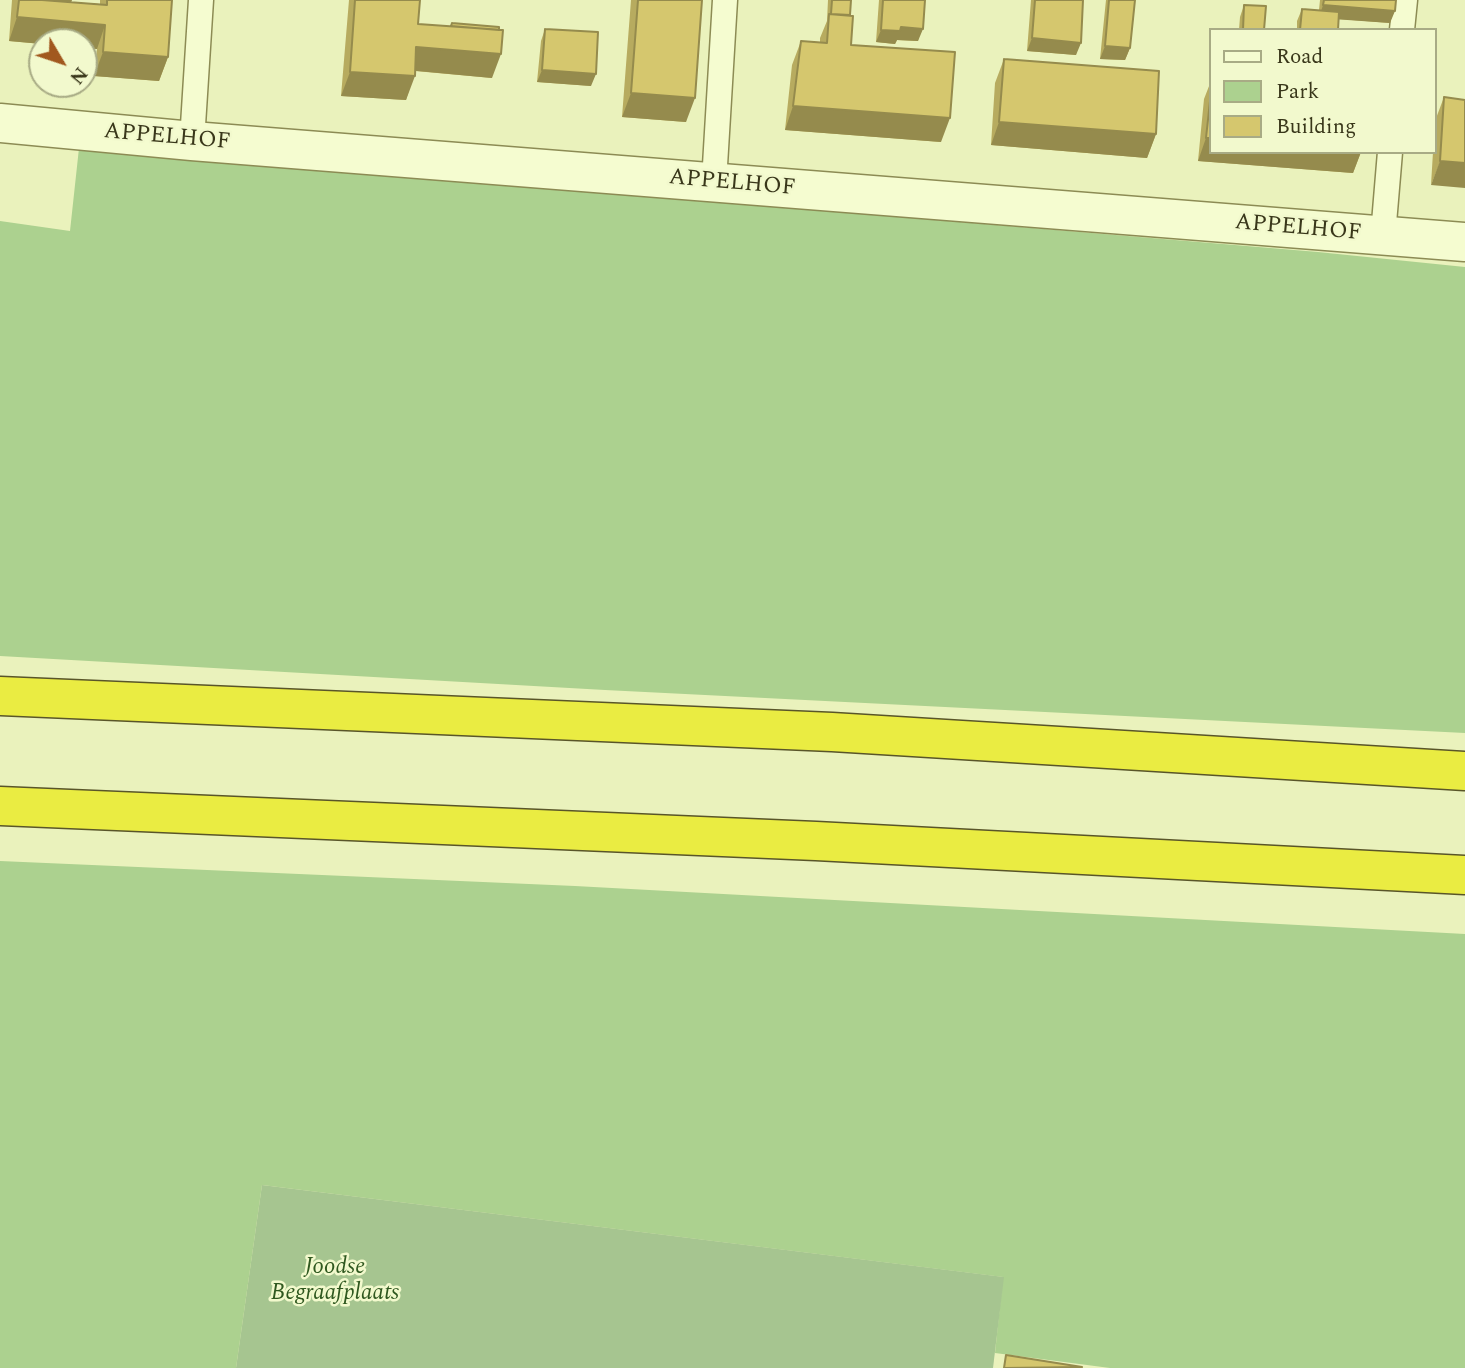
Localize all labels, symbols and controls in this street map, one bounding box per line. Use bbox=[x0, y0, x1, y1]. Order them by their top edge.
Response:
north arrow bbox=[28, 28, 98, 98]
legend bbox=[1210, 28, 1437, 154]
text: Road bbox=[1276, 41, 1323, 73]
text: N bbox=[62, 60, 94, 90]
text: Park bbox=[1276, 76, 1319, 108]
text: Building bbox=[1276, 111, 1356, 143]
street label: APPELHOF bbox=[102, 119, 232, 157]
street label: APPELHOF bbox=[667, 165, 797, 203]
street label: APPELHOF bbox=[1233, 210, 1363, 248]
park label: Joodse Begraafplaats bbox=[271, 1254, 399, 1308]

